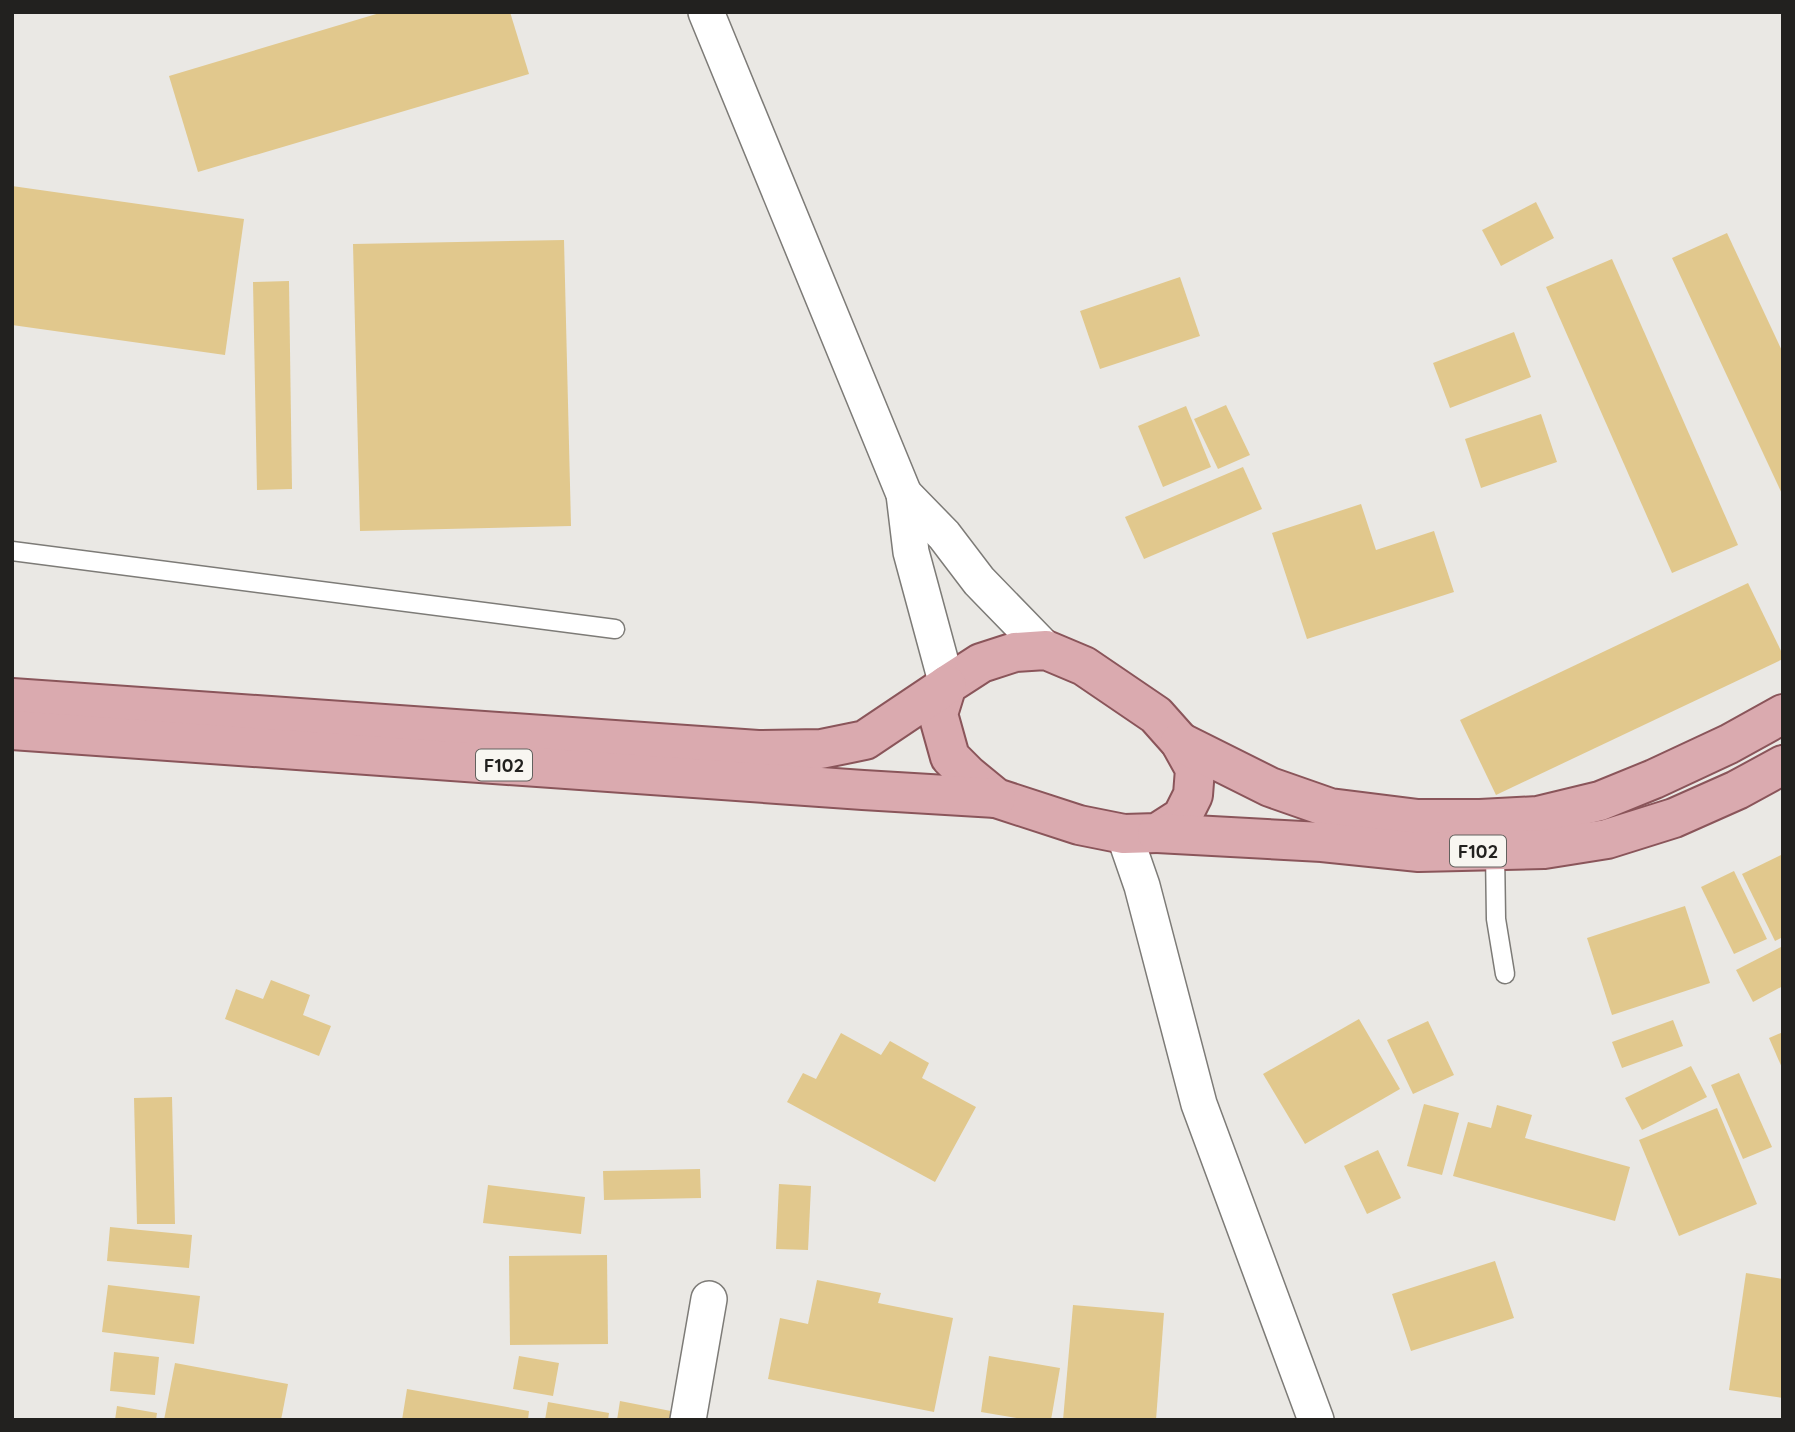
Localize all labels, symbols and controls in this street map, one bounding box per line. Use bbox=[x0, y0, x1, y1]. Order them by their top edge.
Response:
road number: F102 bbox=[476, 750, 532, 780]
road number: F102 bbox=[1450, 836, 1506, 866]

